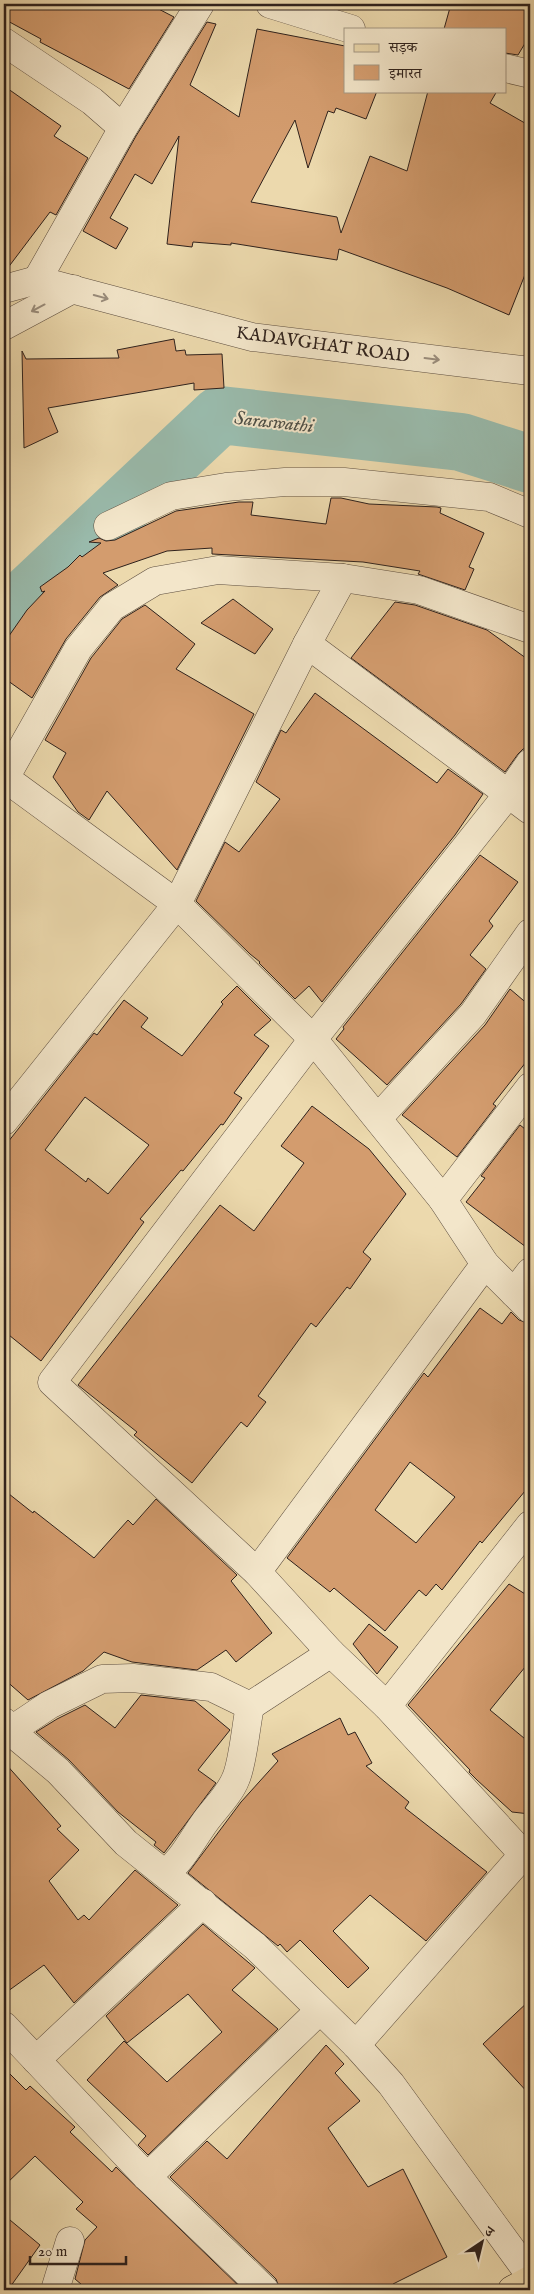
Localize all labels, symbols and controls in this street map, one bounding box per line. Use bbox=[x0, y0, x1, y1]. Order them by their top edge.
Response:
legend bbox=[344, 28, 506, 92]
text: सड़क bbox=[388, 38, 418, 57]
text: इमारत bbox=[388, 64, 423, 83]
one-way arrow bbox=[93, 293, 109, 302]
one-way arrow bbox=[32, 303, 46, 313]
street label: KADAVGHAT ROAD bbox=[235, 322, 411, 369]
one-way arrow bbox=[424, 354, 440, 364]
water label: Saraswathi bbox=[233, 407, 316, 439]
north arrow bbox=[456, 2216, 506, 2266]
text: उ bbox=[480, 2222, 498, 2242]
scale bar bbox=[30, 2234, 126, 2266]
text: 20 m bbox=[38, 2242, 68, 2261]

